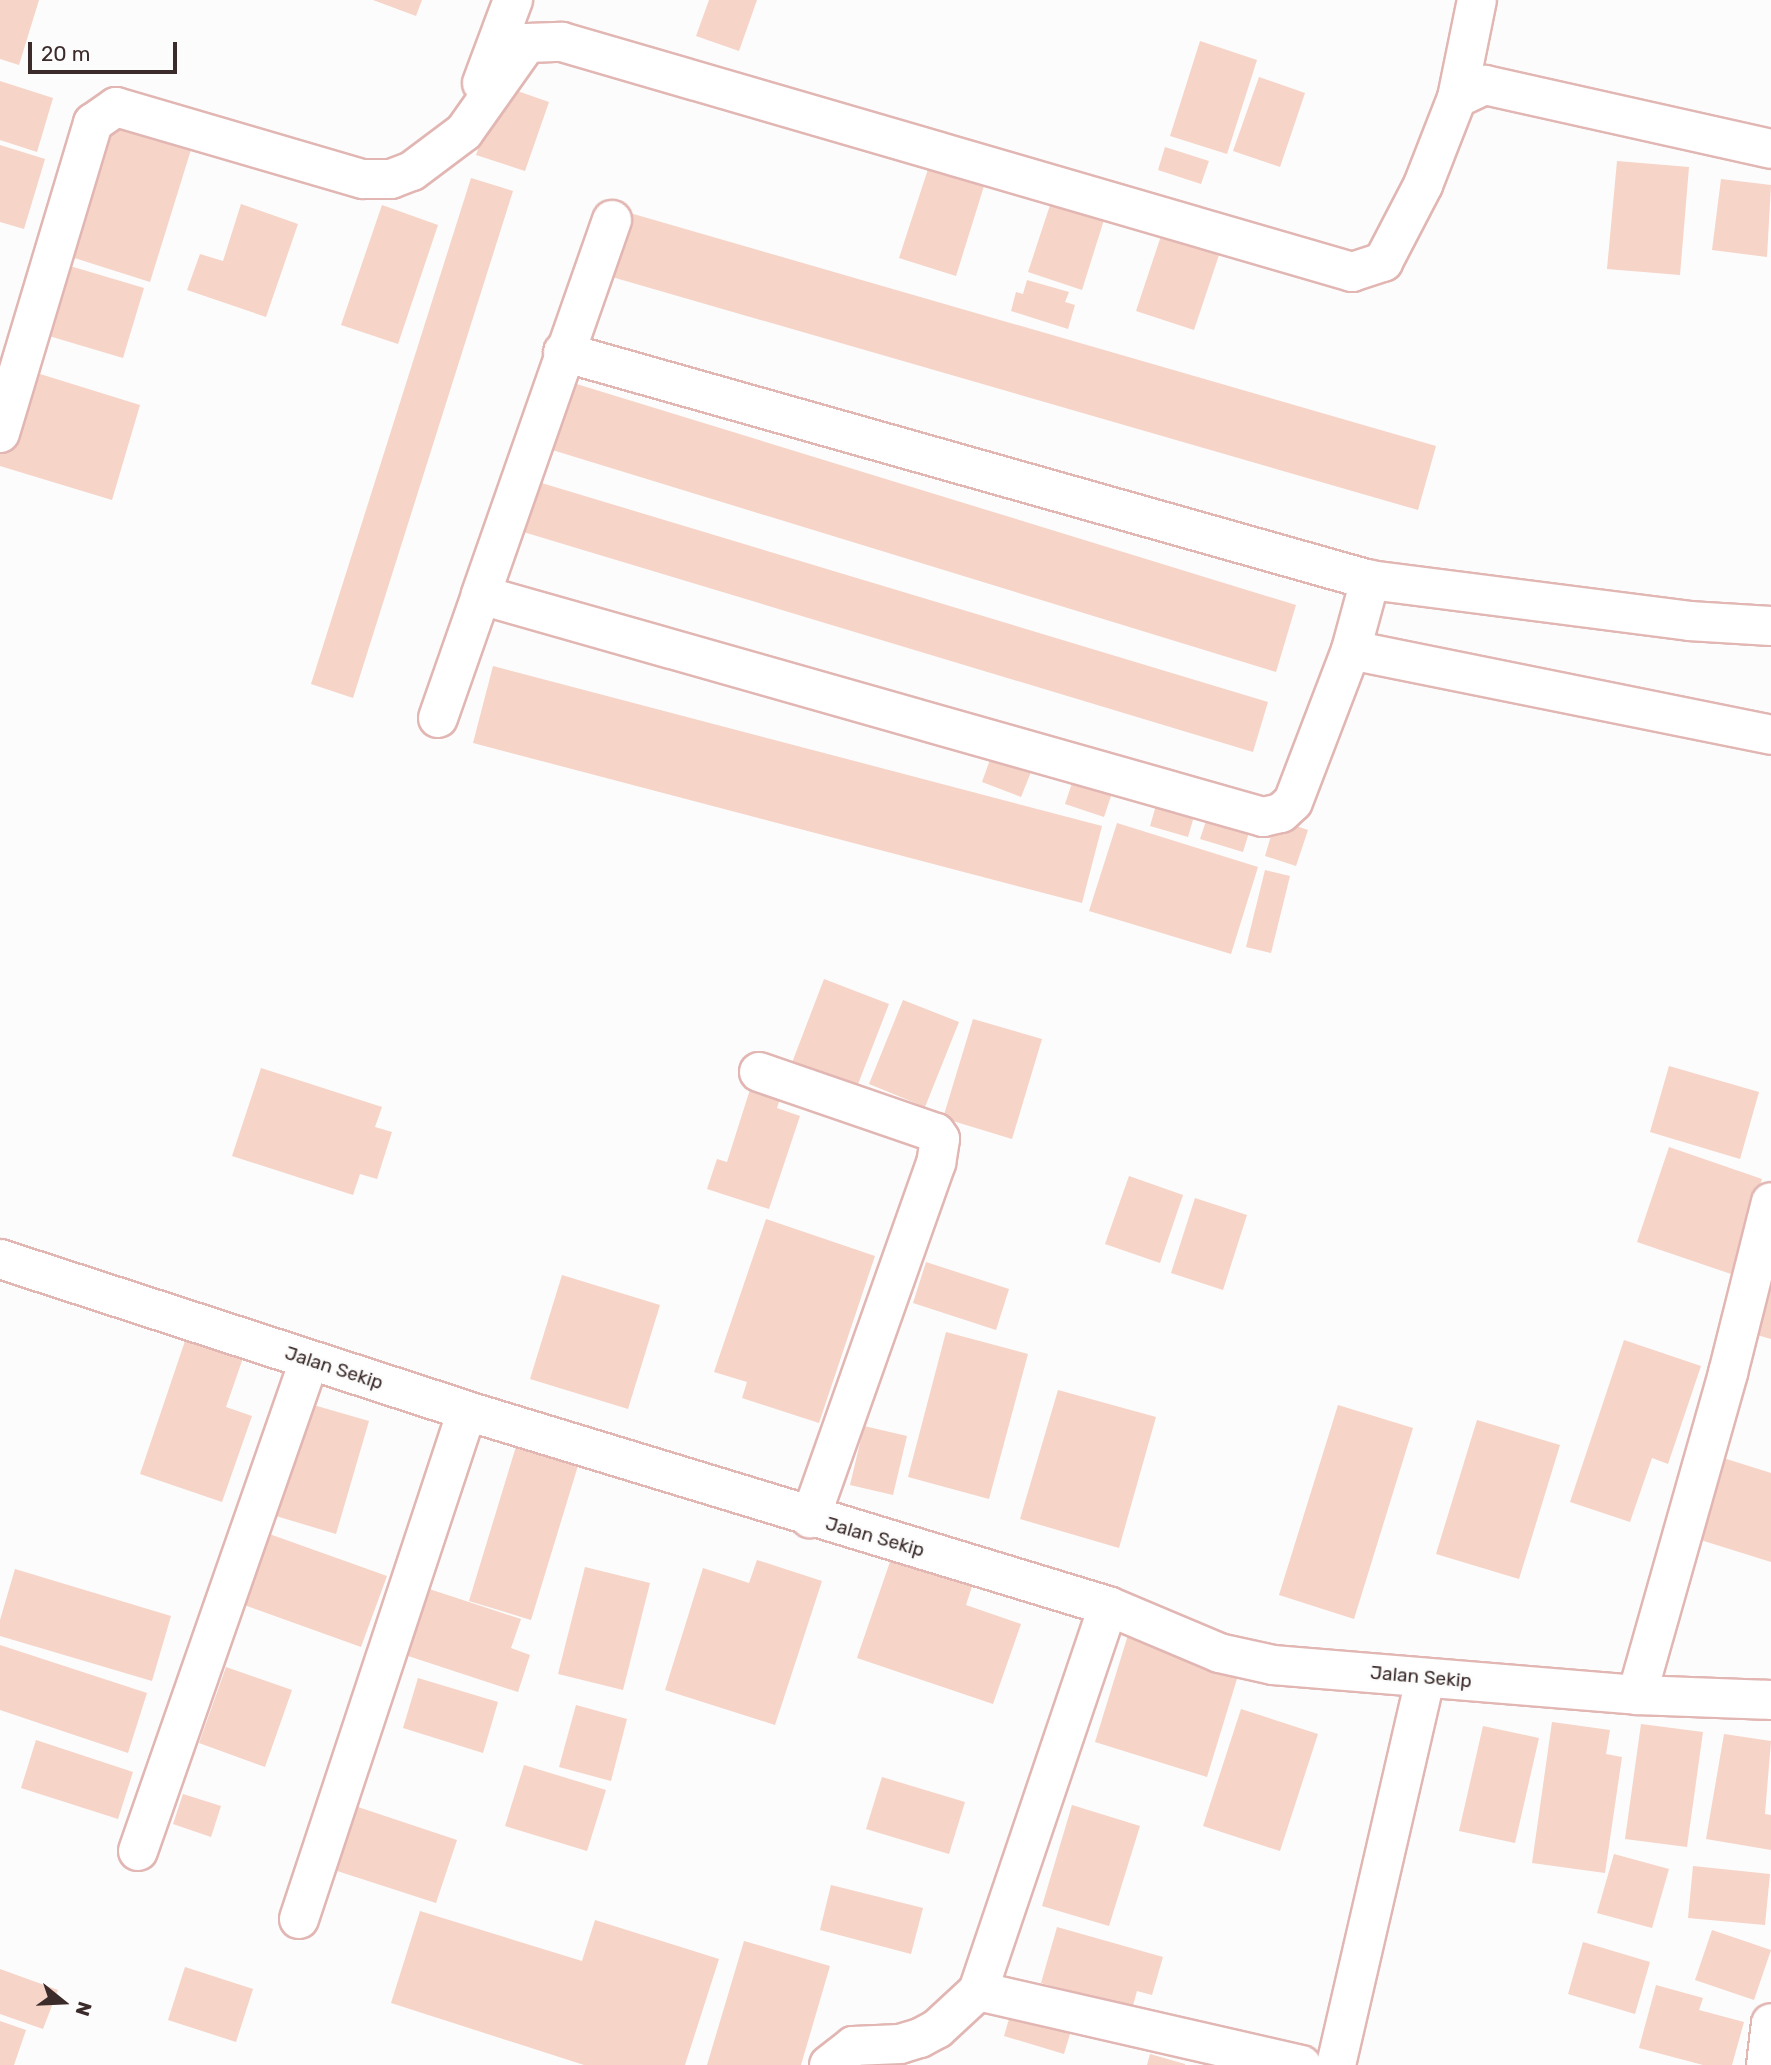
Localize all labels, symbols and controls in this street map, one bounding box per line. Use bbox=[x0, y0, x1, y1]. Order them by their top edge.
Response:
scale bar bbox=[32, 28, 180, 72]
text: 20 m bbox=[41, 41, 90, 66]
street label: Jalan Sekip bbox=[282, 1341, 386, 1395]
street label: Jalan Sekip bbox=[823, 1512, 927, 1562]
street label: Jalan Sekip bbox=[1369, 1661, 1473, 1693]
north arrow bbox=[28, 1967, 98, 2037]
text: N bbox=[70, 1999, 96, 2019]

